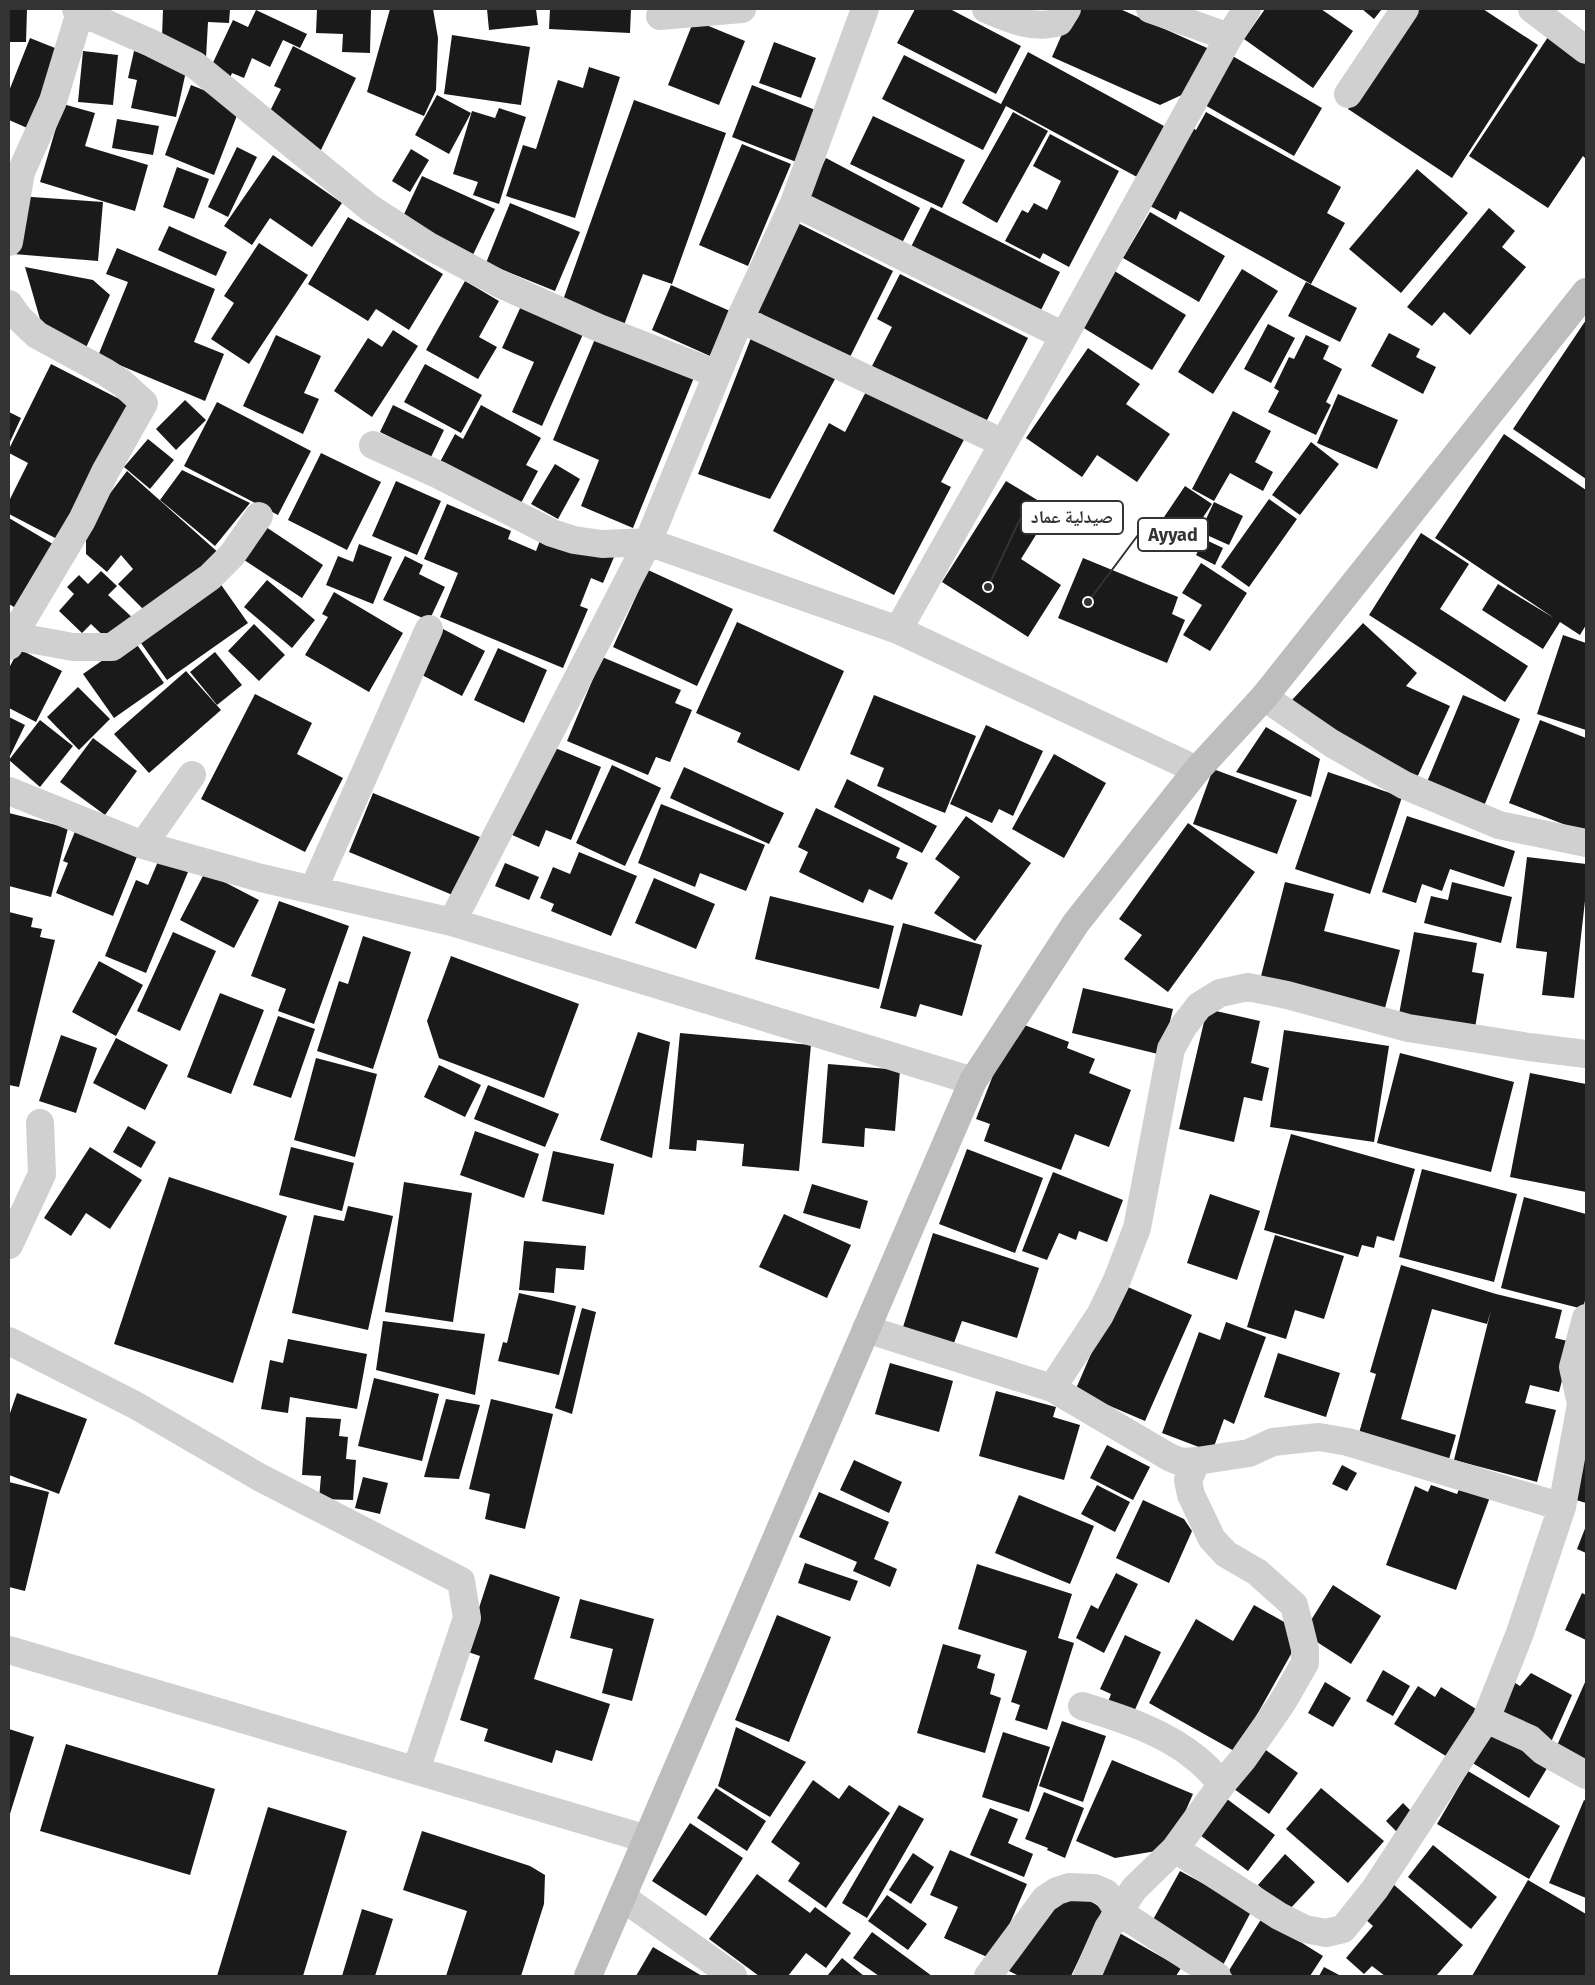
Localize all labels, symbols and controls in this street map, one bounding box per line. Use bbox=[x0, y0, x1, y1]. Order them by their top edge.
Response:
callout: صيدلية عماد bbox=[1021, 501, 1123, 534]
text: صيدلية عماد bbox=[1031, 506, 1113, 528]
callout: Ayyad bbox=[1138, 518, 1208, 551]
text: Ayyad bbox=[1147, 524, 1198, 546]

